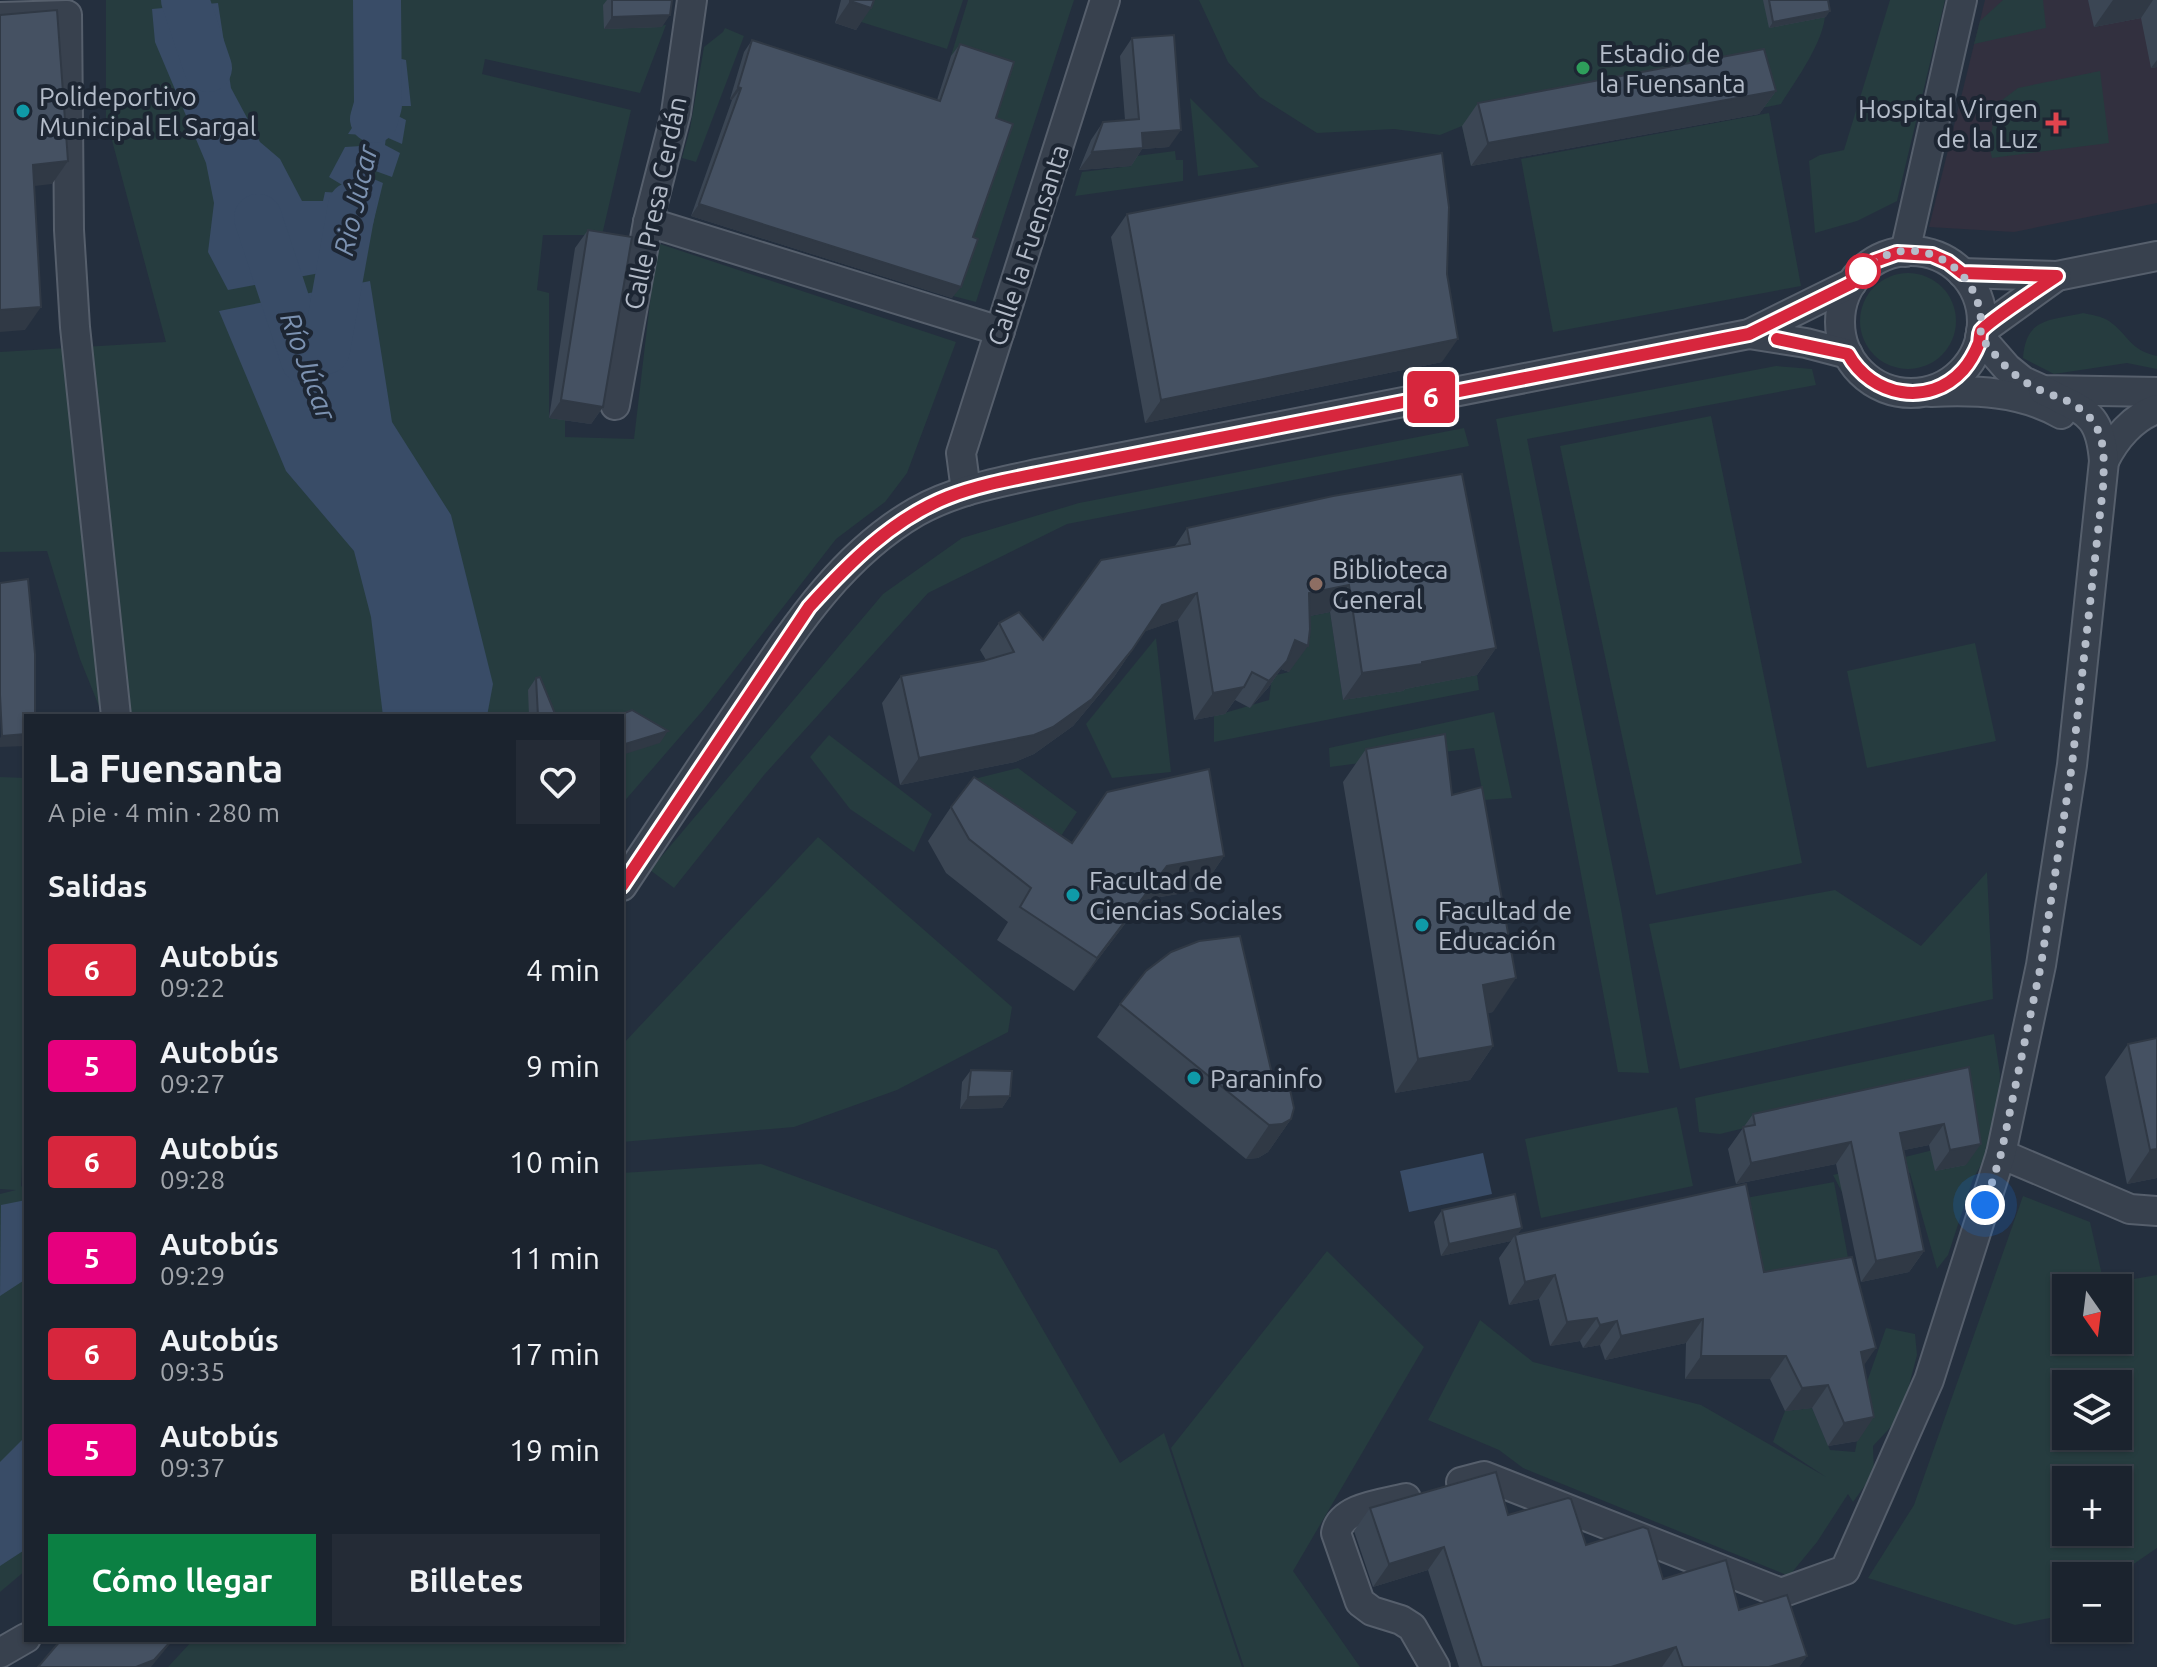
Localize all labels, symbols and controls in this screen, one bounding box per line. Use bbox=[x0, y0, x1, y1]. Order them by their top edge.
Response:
place label: Estadio de la Fuensanta bbox=[1599, 39, 1746, 98]
marker: Estadio de la Fuensanta bbox=[1574, 59, 1592, 77]
place label: Polideportivo Municipal El Sargal bbox=[39, 82, 257, 141]
street label: Calle Presa Cerdán bbox=[618, 94, 692, 312]
place label: Hospital Virgen de la Luz bbox=[1858, 94, 2038, 153]
marker: Polideportivo Municipal El Sargal bbox=[14, 102, 32, 120]
marker: Hospital Virgen de la Luz bbox=[2045, 112, 2067, 134]
water label: Rio Júcar bbox=[327, 140, 383, 258]
street label: Calle la Fuensanta bbox=[982, 141, 1074, 349]
unlabelled marker bbox=[1846, 254, 1880, 288]
water label: Río Júcar bbox=[275, 308, 343, 425]
line badge: 6 bbox=[1405, 371, 1457, 423]
text: 6 bbox=[1423, 381, 1439, 412]
place label: Biblioteca General bbox=[1332, 555, 1448, 614]
marker: Biblioteca General bbox=[1307, 575, 1325, 593]
button: heart bbox=[516, 740, 600, 824]
text: La Fuensanta bbox=[48, 747, 283, 789]
text: A pie · 4 min · 280 m bbox=[48, 798, 280, 827]
place label: Facultad de Ciencias Sociales bbox=[1089, 866, 1283, 925]
text: Salidas bbox=[48, 869, 147, 903]
marker: Facultad de Ciencias Sociales bbox=[1064, 886, 1082, 904]
place label: Facultad de Educación bbox=[1438, 896, 1572, 955]
marker: Facultad de Educación bbox=[1413, 916, 1431, 934]
text: Autobús bbox=[160, 939, 279, 973]
text: 4 min bbox=[526, 953, 600, 987]
text: 6 bbox=[84, 954, 100, 985]
text: 09:22 bbox=[160, 973, 225, 1002]
text: Autobús bbox=[160, 1035, 279, 1069]
text: 9 min bbox=[526, 1049, 600, 1083]
text: 5 bbox=[84, 1050, 100, 1081]
place label: Paraninfo bbox=[1210, 1064, 1323, 1093]
text: 09:27 bbox=[160, 1069, 225, 1098]
marker: Paraninfo bbox=[1185, 1069, 1203, 1087]
text: Autobús bbox=[160, 1131, 279, 1165]
text: 10 min bbox=[509, 1145, 600, 1179]
text: 6 bbox=[84, 1146, 100, 1177]
text: 09:28 bbox=[160, 1165, 225, 1194]
your location bbox=[1965, 1185, 2005, 1225]
text: Autobús bbox=[160, 1227, 279, 1261]
text: 11 min bbox=[509, 1241, 600, 1275]
text: 5 bbox=[84, 1242, 100, 1273]
text: 09:29 bbox=[160, 1261, 225, 1290]
north arrow bbox=[2052, 1274, 2132, 1354]
map controls bbox=[2052, 1274, 2132, 1642]
text: Autobús bbox=[160, 1323, 279, 1357]
text: 17 min bbox=[509, 1337, 600, 1371]
text: 6 bbox=[84, 1338, 100, 1369]
text: 09:35 bbox=[160, 1357, 225, 1386]
button: layers bbox=[2052, 1370, 2132, 1450]
text: Autobús bbox=[160, 1419, 279, 1453]
text: 19 min bbox=[509, 1433, 600, 1467]
text: 5 bbox=[84, 1434, 100, 1465]
text: 09:37 bbox=[160, 1453, 225, 1482]
button: + bbox=[2052, 1466, 2132, 1546]
button: Cómo llegar bbox=[48, 1534, 316, 1626]
button: Billetes bbox=[332, 1534, 600, 1626]
button: − bbox=[2052, 1562, 2132, 1642]

